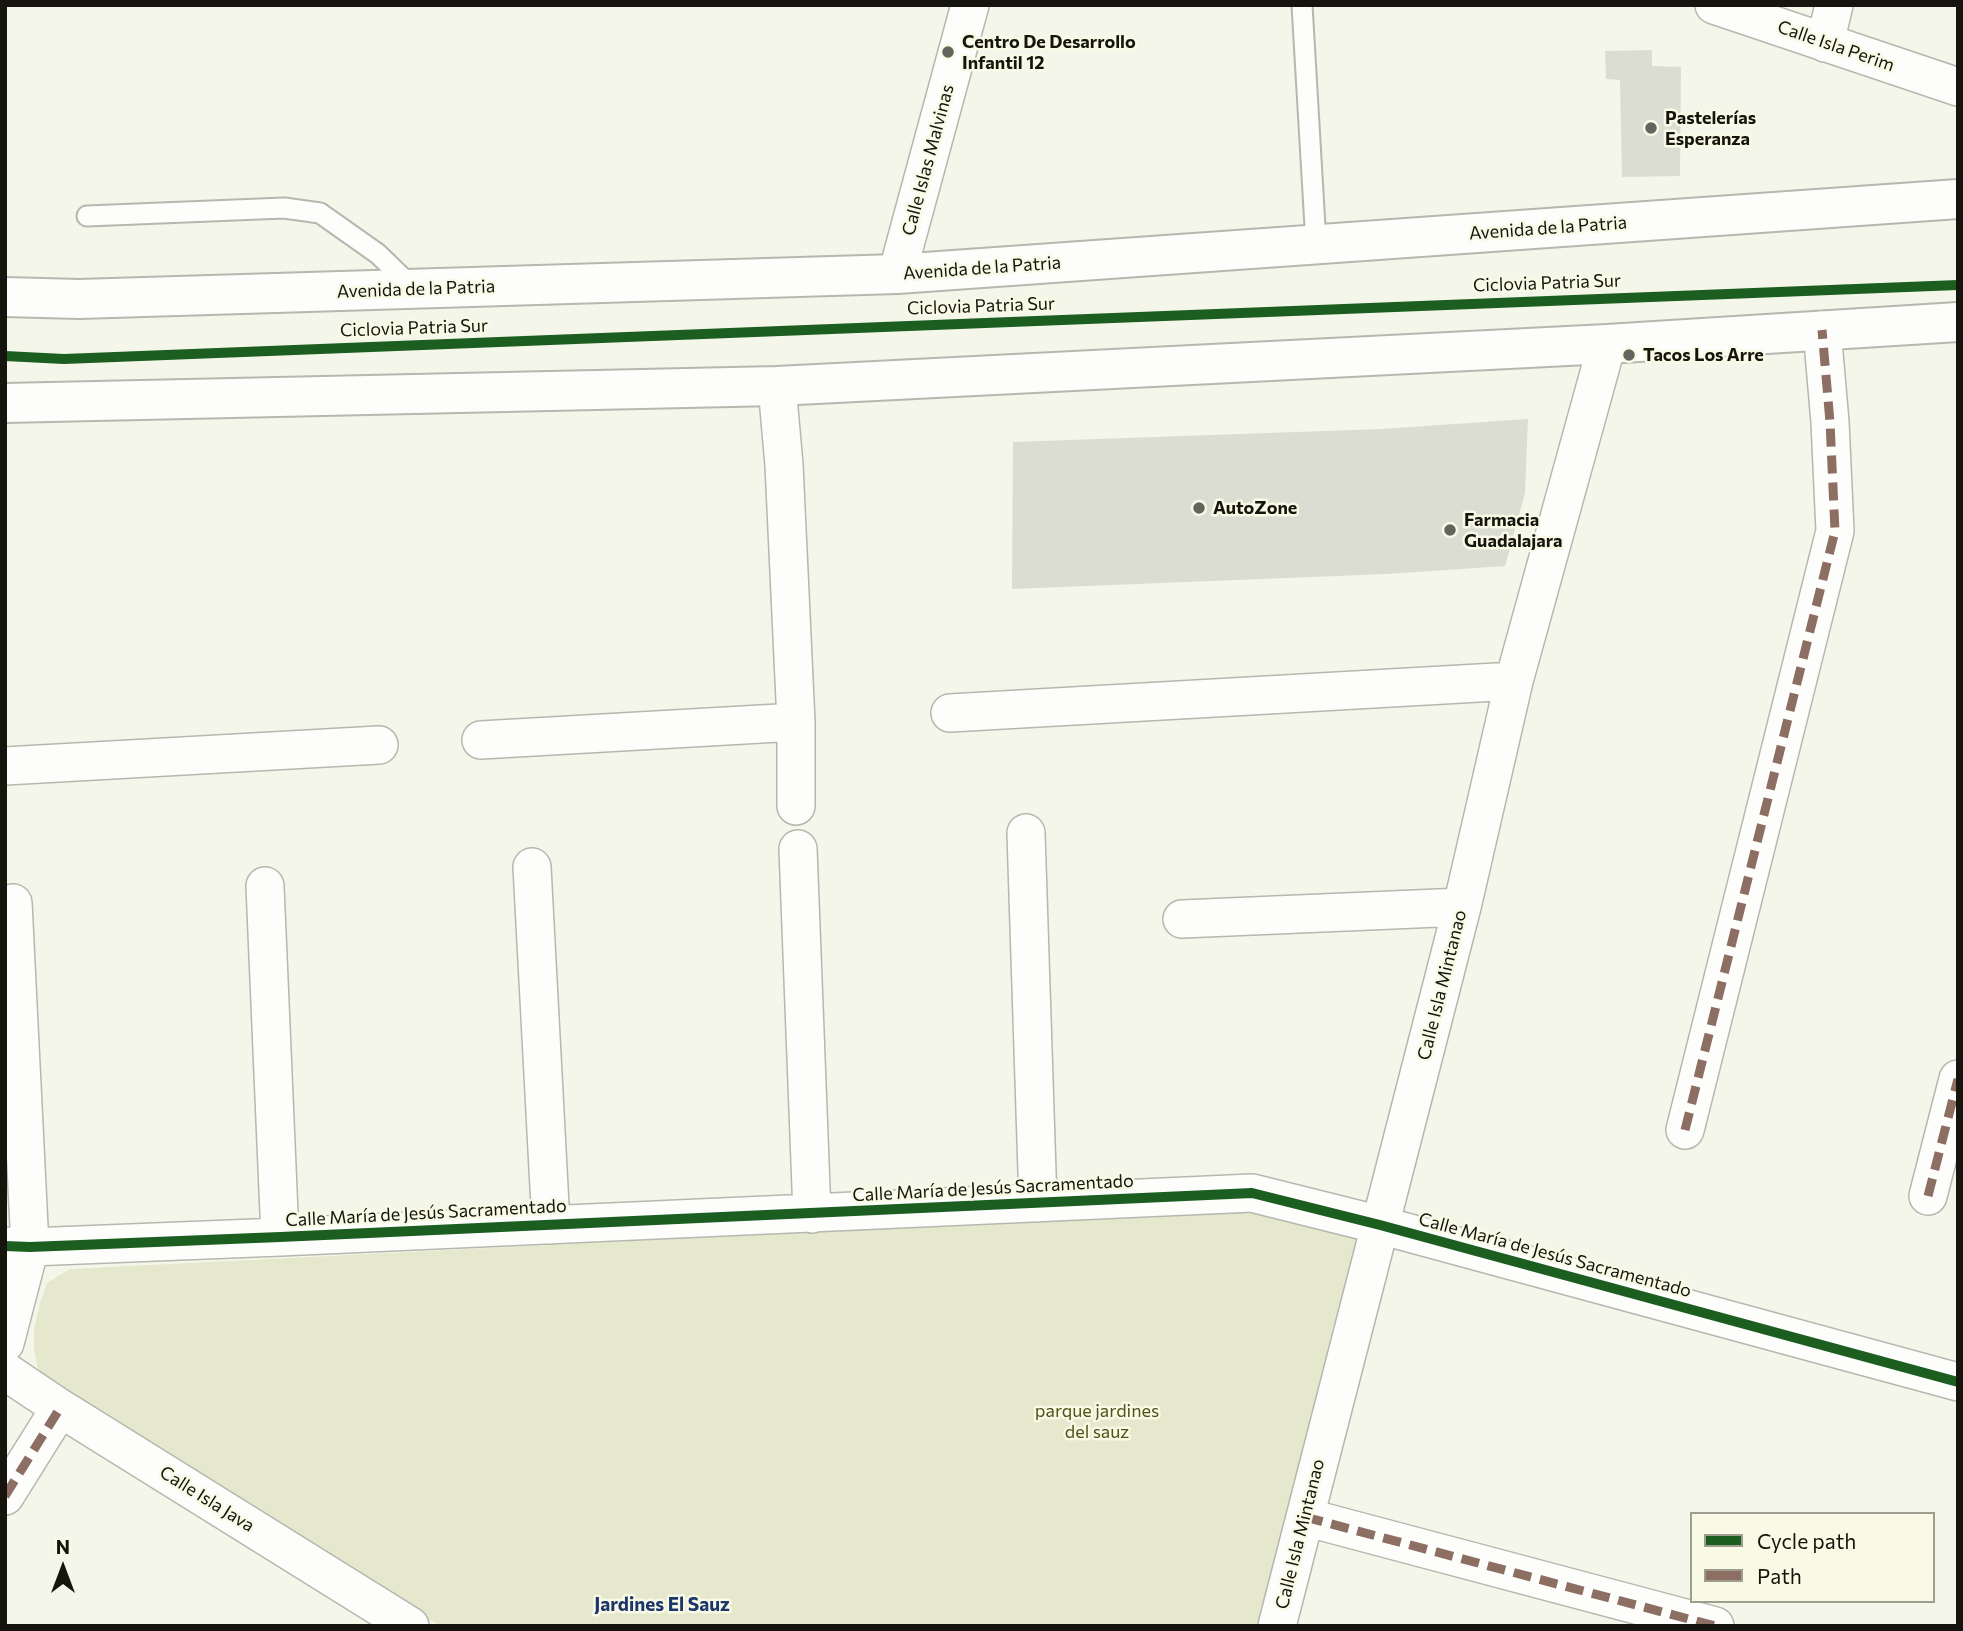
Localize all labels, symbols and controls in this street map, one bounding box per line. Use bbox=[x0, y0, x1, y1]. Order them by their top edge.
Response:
street label: Calle Isla Perim bbox=[1775, 16, 1897, 76]
place label: Centro De Desarrollo Infantil 12 bbox=[962, 31, 1136, 74]
marker: Centro De Desarrollo Infantil 12 bbox=[940, 44, 956, 60]
street label: Calle Islas Malvinas bbox=[897, 82, 959, 238]
place label: Pastelerías Esperanza bbox=[1665, 107, 1756, 150]
marker: Pastelerías Esperanza bbox=[1643, 120, 1659, 136]
street label: Avenida de la Patria bbox=[1468, 212, 1628, 244]
street label: Avenida de la Patria bbox=[902, 252, 1062, 284]
street label: Ciclovia Patria Sur bbox=[1473, 270, 1621, 296]
street label: Avenida de la Patria bbox=[336, 275, 496, 303]
street label: Ciclovia Patria Sur bbox=[907, 293, 1055, 319]
street label: Ciclovia Patria Sur bbox=[340, 315, 488, 341]
place label: Tacos Los Arre bbox=[1643, 344, 1764, 366]
marker: Tacos Los Arre bbox=[1621, 347, 1637, 363]
place label: AutoZone bbox=[1213, 497, 1297, 519]
marker: AutoZone bbox=[1191, 500, 1207, 516]
place label: Farmacia Guadalajara bbox=[1464, 509, 1562, 552]
marker: Farmacia Guadalajara bbox=[1442, 522, 1458, 538]
street label: Calle Isla Mintanao bbox=[1413, 908, 1471, 1062]
street label: Calle María de Jesús Sacramentado bbox=[852, 1170, 1134, 1206]
street label: Calle María de Jesús Sacramentado bbox=[285, 1195, 567, 1231]
street label: Calle María de Jesús Sacramentado bbox=[1416, 1208, 1694, 1302]
park label: parque jardines del sauz bbox=[1035, 1400, 1159, 1442]
street label: Calle Isla Mintanao bbox=[1271, 1457, 1329, 1611]
street label: Calle Isla Java bbox=[156, 1461, 258, 1537]
legend bbox=[1690, 1512, 1935, 1603]
text: Cycle path bbox=[1757, 1528, 1856, 1553]
north arrow bbox=[28, 1533, 98, 1603]
text: N bbox=[56, 1535, 70, 1558]
text: Path bbox=[1757, 1563, 1802, 1588]
district label: Jardines El Sauz bbox=[594, 1594, 730, 1616]

